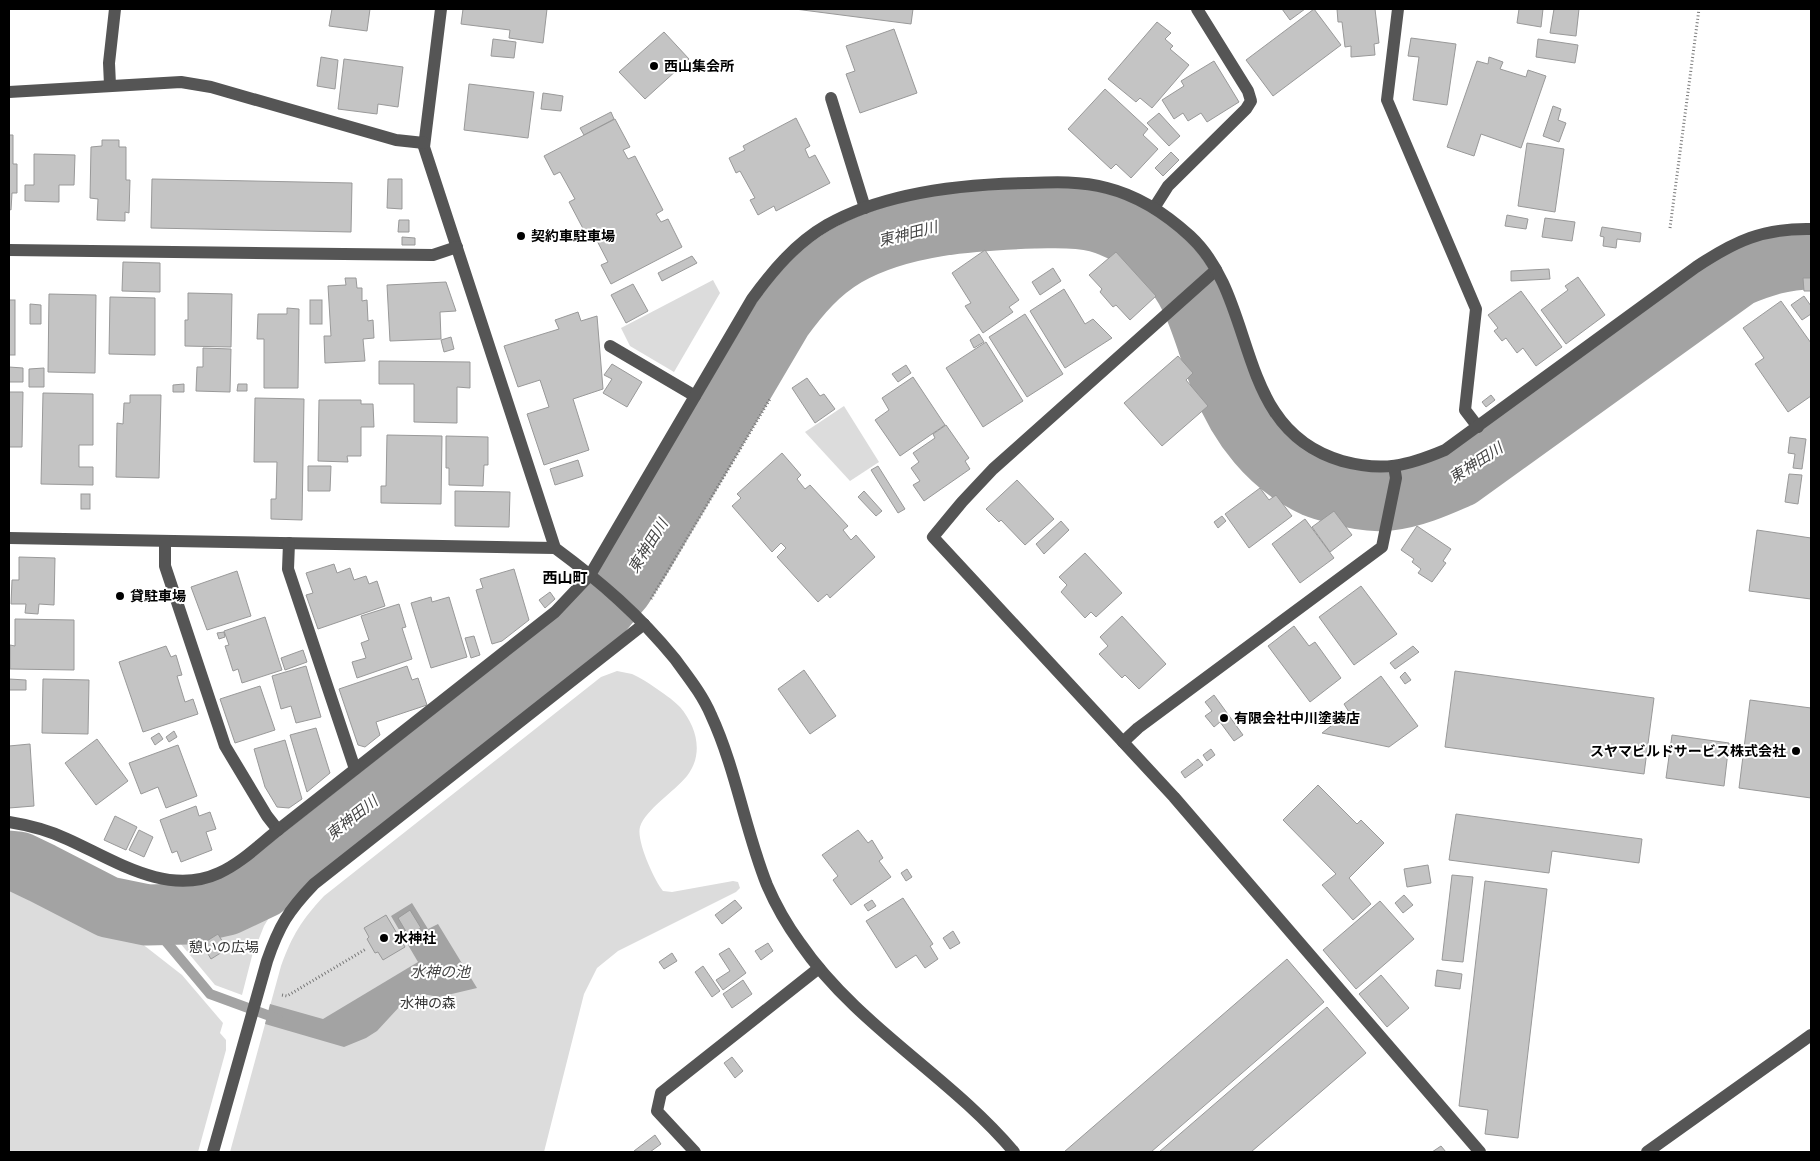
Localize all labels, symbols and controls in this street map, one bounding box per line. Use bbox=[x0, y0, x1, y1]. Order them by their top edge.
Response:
place label: 西山集会所 bbox=[664, 58, 734, 75]
marker: 西山集会所 bbox=[648, 60, 660, 72]
water label: 東神田川 bbox=[877, 218, 941, 250]
place label: 契約車駐車場 bbox=[531, 228, 615, 245]
marker: 契約車駐車場 bbox=[515, 230, 527, 242]
water label: 東神田川 bbox=[1446, 438, 1508, 487]
water label: 東神田川 bbox=[624, 514, 673, 576]
district label: 西山町 bbox=[542, 569, 588, 587]
place label: 貸駐車場 bbox=[130, 588, 186, 605]
marker: 貸駐車場 bbox=[114, 590, 126, 602]
place label: 有限会社中川塗装店 bbox=[1234, 710, 1360, 727]
marker: 有限会社中川塗装店 bbox=[1218, 712, 1230, 724]
place label: スヤマビルドサービス株式会社 bbox=[1590, 743, 1786, 760]
marker: スヤマビルドサービス株式会社 bbox=[1790, 745, 1802, 757]
water label: 東神田川 bbox=[323, 791, 383, 844]
place label: 水神社 bbox=[394, 930, 436, 947]
marker: 水神社 bbox=[378, 932, 390, 944]
park label: 憩いの広場 bbox=[189, 939, 259, 956]
water label: 水神の池 bbox=[410, 963, 472, 981]
park label: 水神の森 bbox=[400, 995, 456, 1012]

